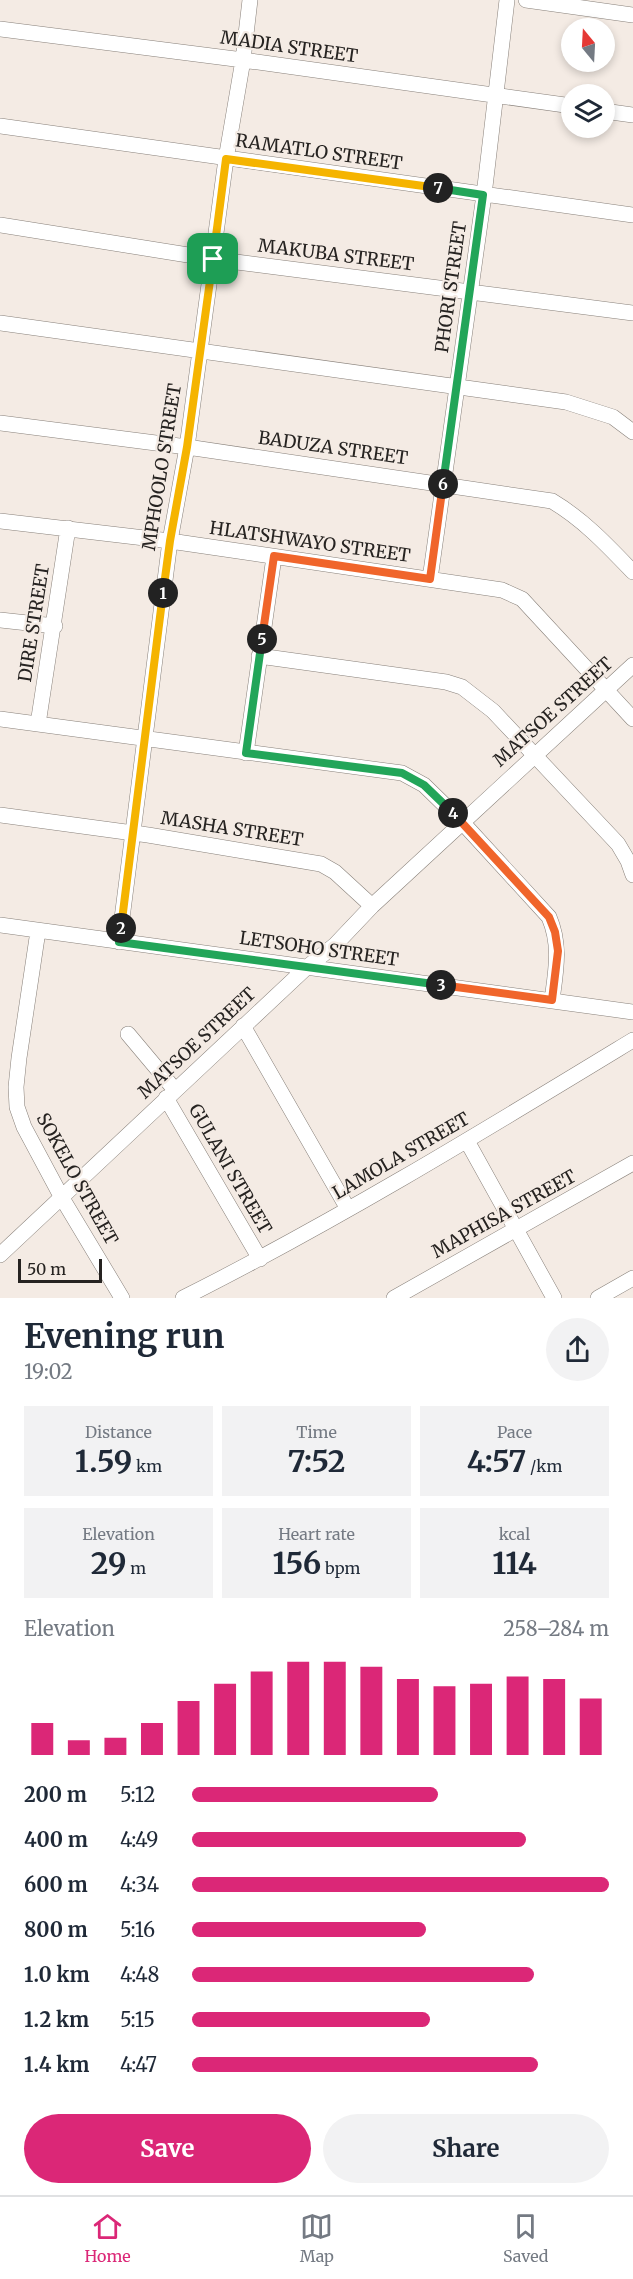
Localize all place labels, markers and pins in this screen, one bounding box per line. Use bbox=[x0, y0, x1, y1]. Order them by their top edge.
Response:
pin: 7 bbox=[423, 173, 453, 203]
pin bbox=[187, 233, 238, 284]
pin: 6 bbox=[428, 469, 458, 499]
pin: 1 bbox=[148, 578, 178, 608]
pin: 5 bbox=[247, 624, 277, 654]
pin: 4 bbox=[438, 798, 468, 828]
pin: 2 bbox=[106, 913, 136, 943]
pin: 3 bbox=[426, 970, 456, 1000]

